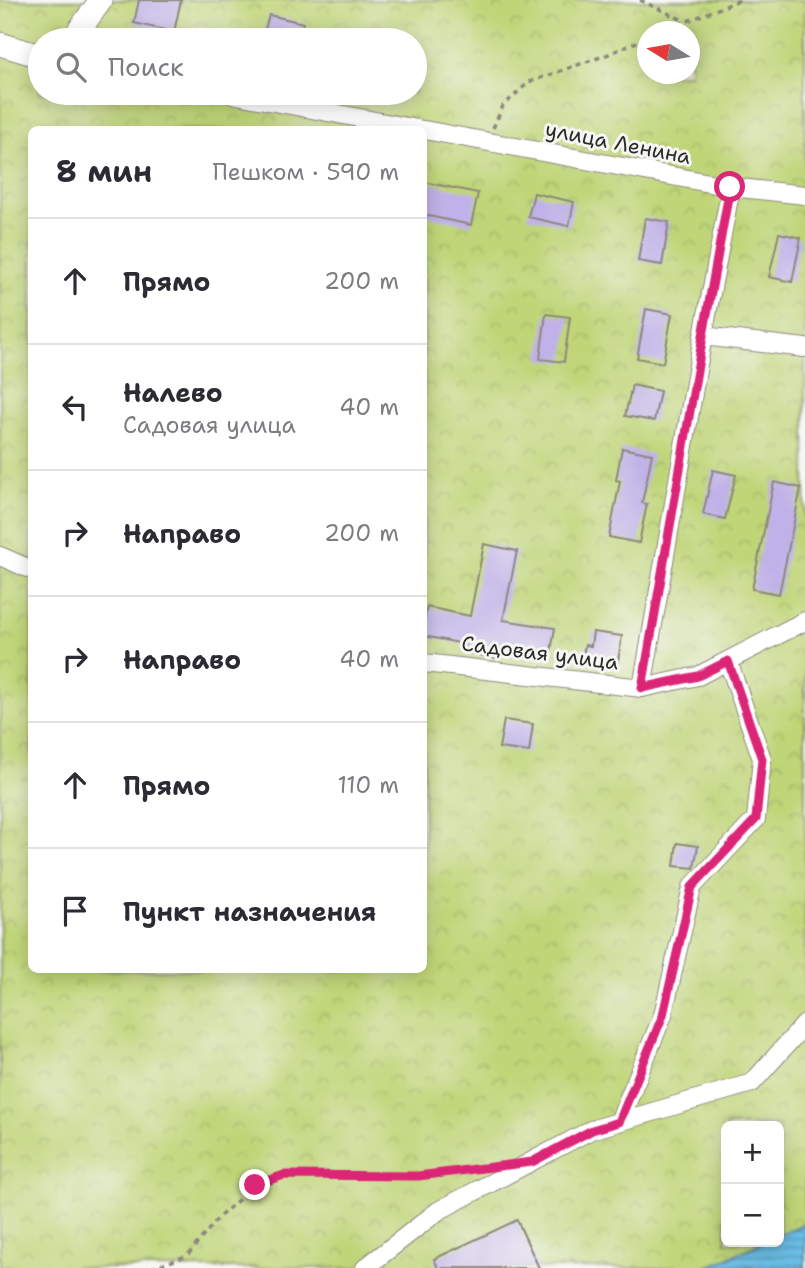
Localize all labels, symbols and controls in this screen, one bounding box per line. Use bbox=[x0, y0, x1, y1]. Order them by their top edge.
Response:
north arrow bbox=[637, 21, 700, 84]
search box bbox=[28, 28, 427, 105]
icon: search bbox=[52, 48, 90, 86]
text: Поиск bbox=[108, 49, 184, 84]
street label: улица Ленина bbox=[543, 115, 693, 171]
text: 8 мин bbox=[56, 151, 152, 192]
text: Пешком · 590 m bbox=[213, 157, 399, 187]
route start bbox=[714, 171, 745, 202]
icon: ahead bbox=[56, 262, 94, 300]
text: Прямо bbox=[123, 264, 211, 299]
text: 200 m bbox=[324, 266, 399, 296]
text: Налево bbox=[123, 375, 223, 410]
icon: left bbox=[56, 388, 94, 426]
text: 40 m bbox=[339, 392, 399, 422]
text: Садовая улица bbox=[123, 410, 296, 440]
icon: right bbox=[56, 514, 94, 552]
text: Направо bbox=[123, 516, 241, 551]
text: 200 m bbox=[324, 518, 399, 548]
street label: Садовая улица bbox=[460, 629, 620, 677]
icon: right bbox=[56, 640, 94, 678]
text: Направо bbox=[123, 642, 241, 677]
text: 40 m bbox=[339, 644, 399, 674]
icon: ahead bbox=[56, 766, 94, 804]
text: Прямо bbox=[123, 768, 211, 803]
text: 110 m bbox=[337, 770, 399, 800]
icon: arrive bbox=[56, 892, 94, 930]
text: Пункт назначения bbox=[123, 894, 376, 929]
map controls bbox=[721, 1121, 784, 1247]
button: + bbox=[721, 1121, 784, 1184]
route end bbox=[239, 1169, 270, 1200]
button: − bbox=[721, 1184, 784, 1247]

